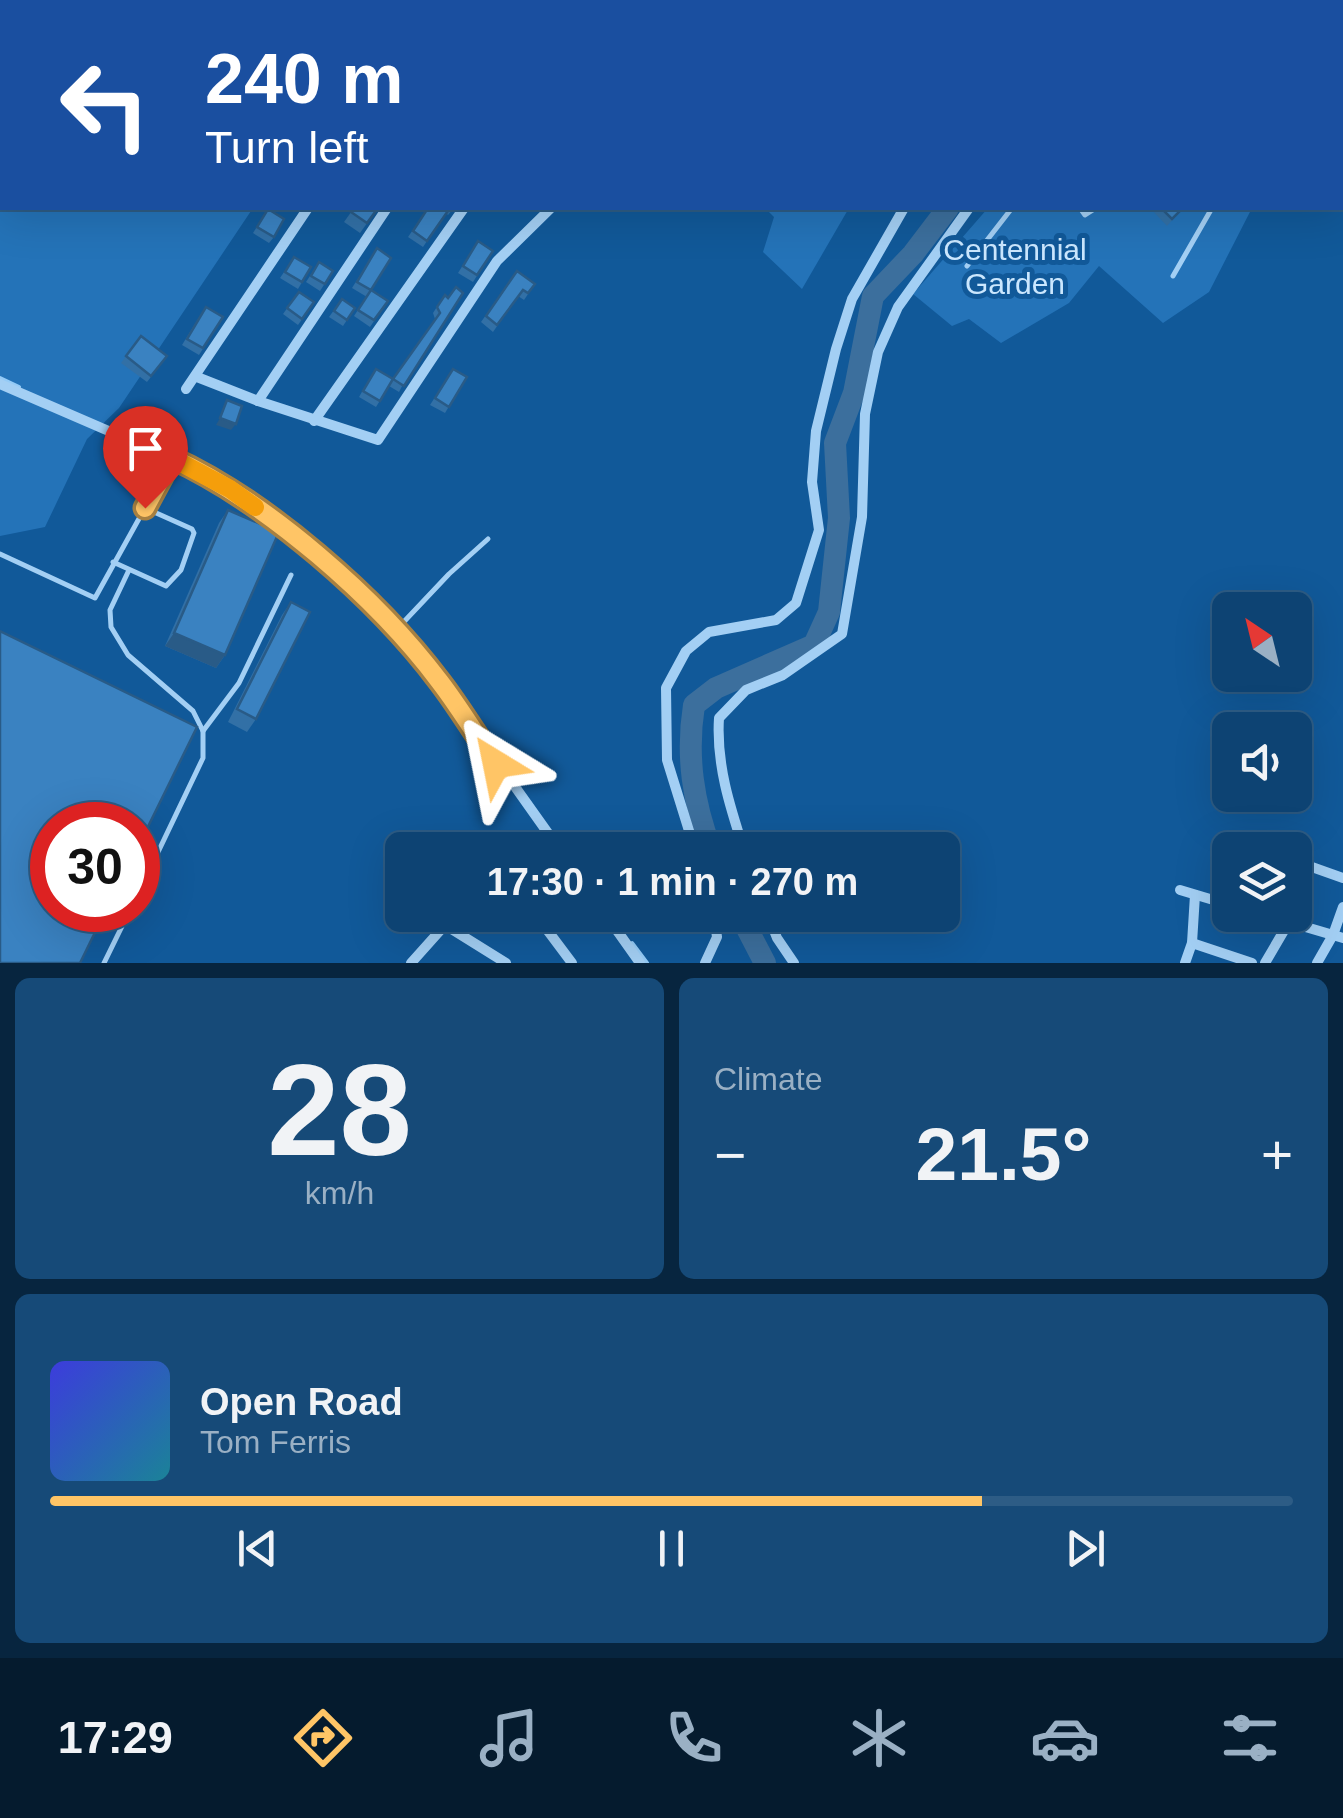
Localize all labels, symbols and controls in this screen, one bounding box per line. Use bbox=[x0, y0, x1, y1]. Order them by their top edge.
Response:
icon: left bbox=[40, 40, 170, 170]
text: 240 m bbox=[205, 40, 403, 118]
text: Turn left bbox=[205, 122, 368, 173]
park label: Centennial Garden bbox=[943, 233, 1087, 300]
pin bbox=[103, 406, 188, 509]
icon: arrive bbox=[118, 421, 173, 476]
north arrow bbox=[1212, 592, 1312, 692]
map controls bbox=[1212, 592, 1312, 932]
position arrow bbox=[444, 712, 548, 816]
button: sound bbox=[1212, 712, 1312, 812]
speed limit sign: 30 bbox=[30, 802, 160, 932]
button: layers bbox=[1212, 832, 1312, 932]
text: 17:30 · 1 min · 270 m bbox=[487, 861, 858, 903]
text: 28 bbox=[267, 1037, 412, 1183]
text: Climate bbox=[714, 1061, 822, 1097]
text: 21.5° bbox=[916, 1112, 1091, 1196]
text: − bbox=[714, 1124, 746, 1186]
text: + bbox=[1261, 1124, 1293, 1186]
text: km/h bbox=[305, 1175, 374, 1211]
text: Open Road bbox=[200, 1381, 403, 1423]
text: Tom Ferris bbox=[200, 1424, 351, 1460]
icon: previous bbox=[230, 1521, 285, 1576]
icon: pause bbox=[644, 1521, 699, 1576]
icon: next bbox=[1058, 1521, 1113, 1576]
icon: directions bbox=[288, 1703, 358, 1773]
icon: music bbox=[474, 1703, 544, 1773]
icon: phone bbox=[659, 1703, 729, 1773]
icon: climate bbox=[844, 1703, 914, 1773]
icon: car bbox=[1030, 1703, 1100, 1773]
icon: filters bbox=[1215, 1703, 1285, 1773]
text: 17:29 bbox=[58, 1712, 173, 1763]

